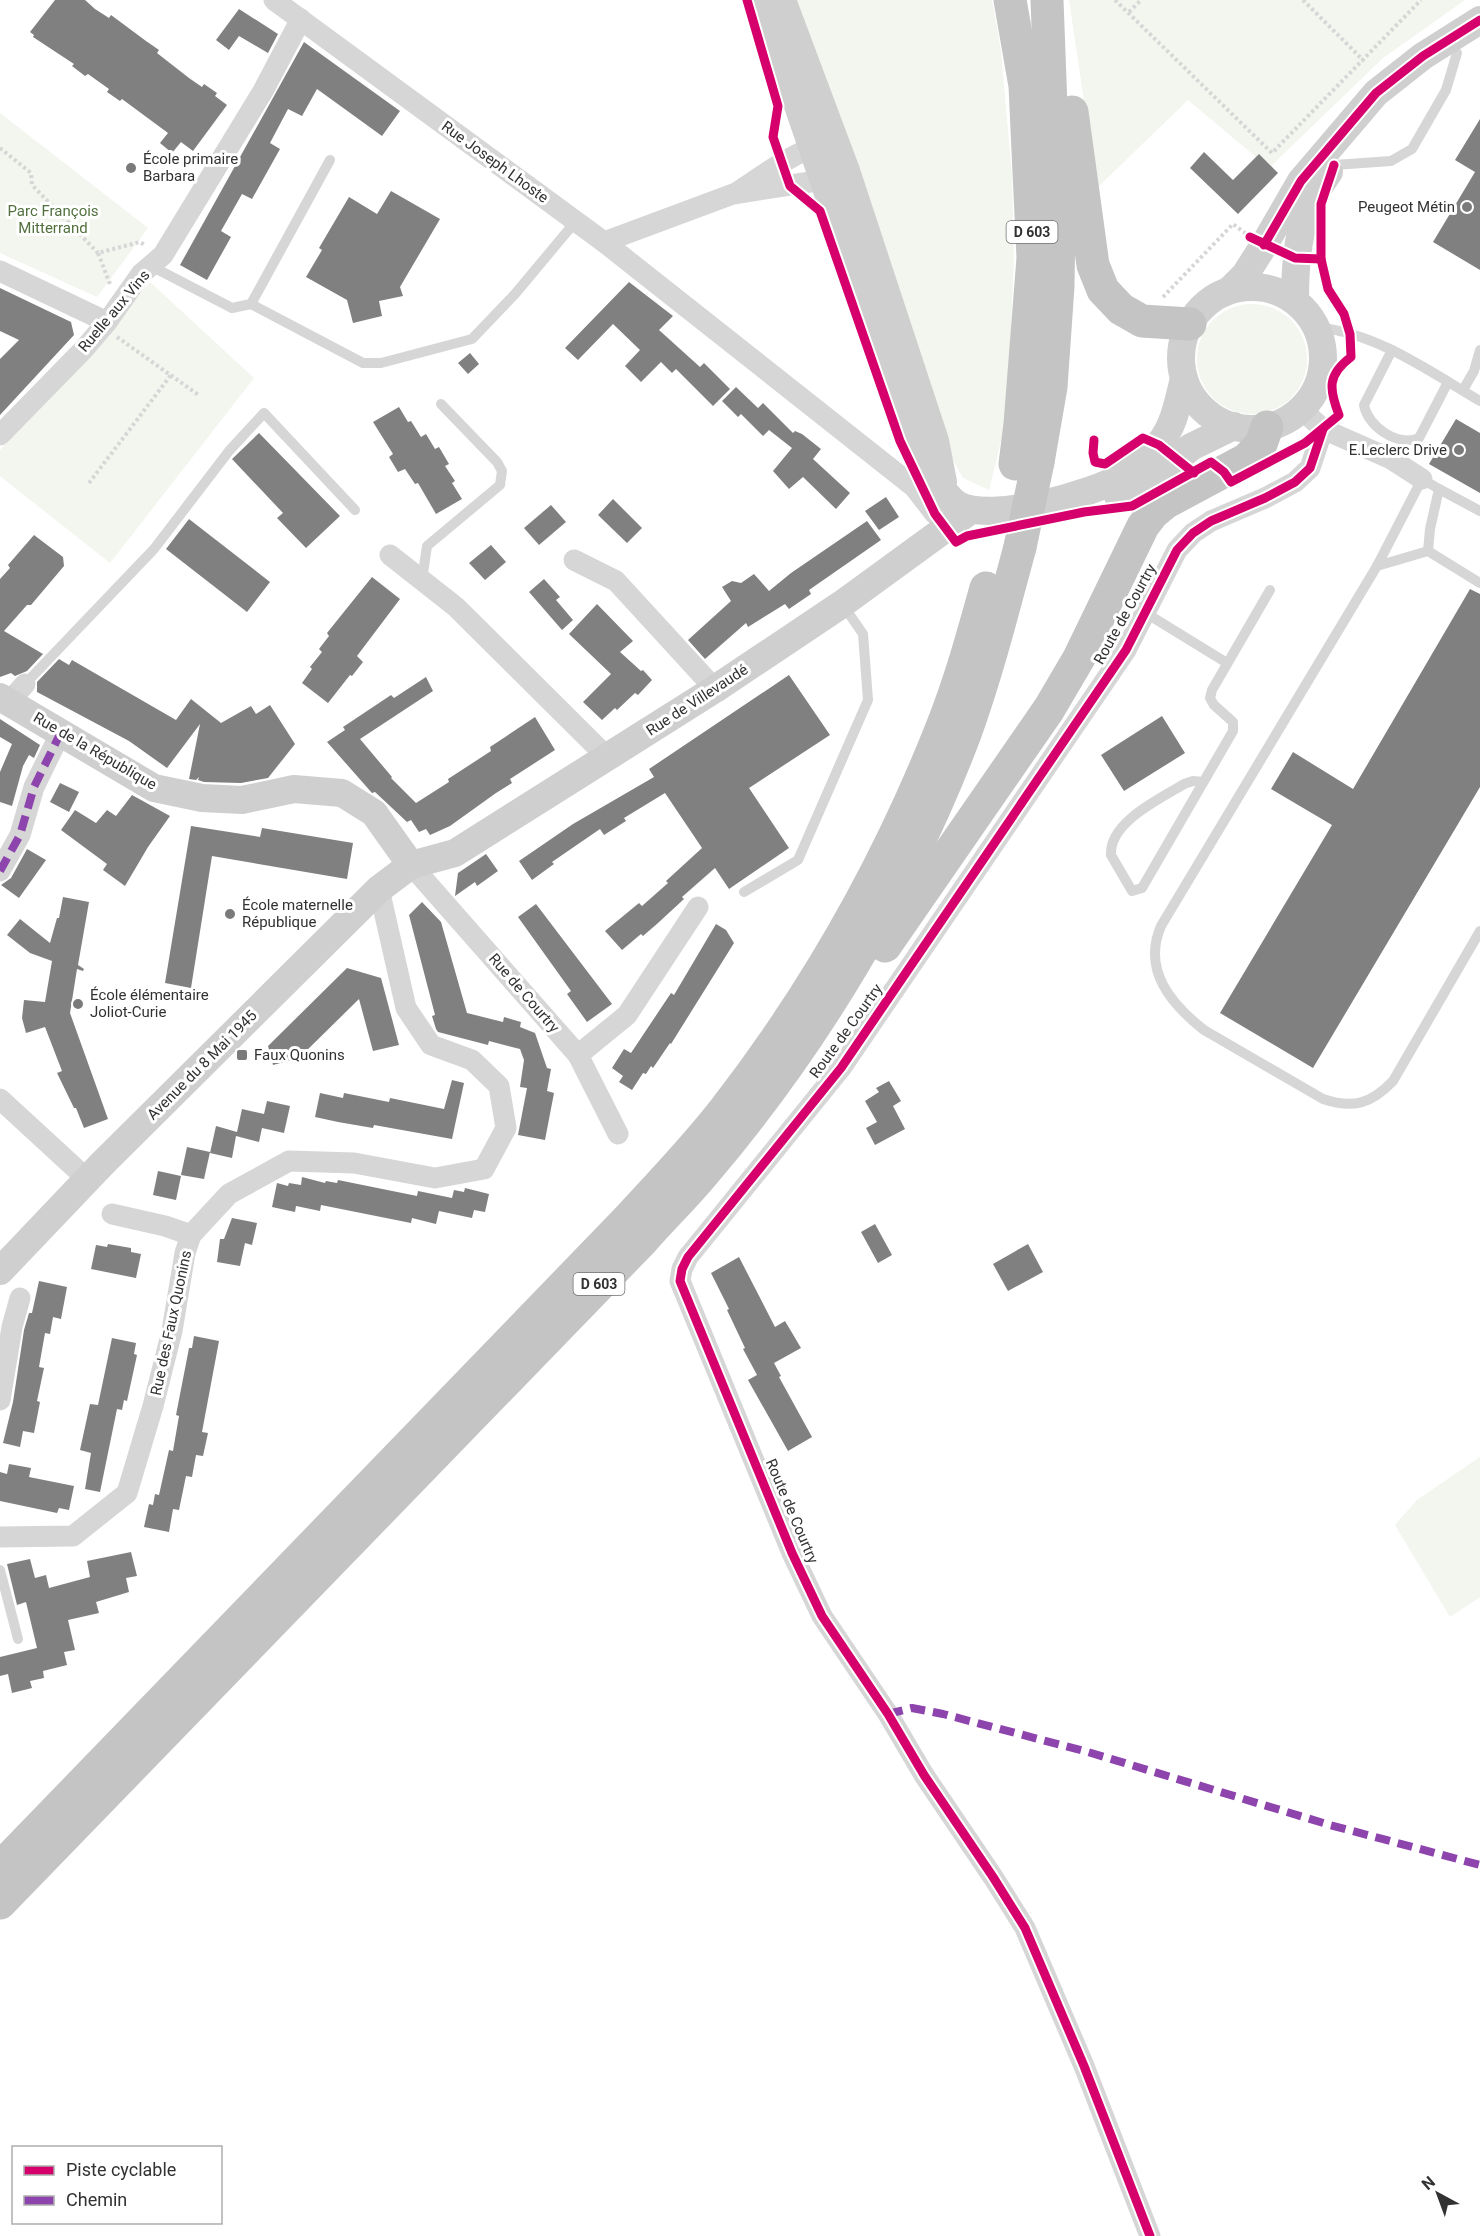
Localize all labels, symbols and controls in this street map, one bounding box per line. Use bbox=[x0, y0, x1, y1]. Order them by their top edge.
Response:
street label: Rue Joseph Lhoste bbox=[438, 117, 552, 207]
place label: École primaire Barbara bbox=[143, 150, 238, 185]
marker: École primaire Barbara bbox=[124, 161, 138, 175]
place label: Peugeot Métin bbox=[1358, 198, 1455, 216]
marker: Peugeot Métin bbox=[1460, 200, 1474, 214]
park label: Parc François Mitterrand bbox=[7, 202, 99, 237]
road number: D 603 bbox=[1006, 221, 1058, 243]
street label: Ruelle aux Vins bbox=[75, 266, 153, 356]
place label: E.Leclerc Drive bbox=[1349, 441, 1447, 459]
marker: E.Leclerc Drive bbox=[1452, 443, 1466, 457]
street label: Route de Courtry bbox=[1090, 561, 1160, 667]
street label: Rue de Villevaudé bbox=[643, 660, 751, 740]
street label: Rue de la République bbox=[30, 708, 160, 794]
place label: École maternelle République bbox=[242, 896, 353, 931]
marker: École maternelle République bbox=[223, 907, 237, 921]
street label: Rue de Courtry bbox=[485, 950, 563, 1036]
street label: Route de Courtry bbox=[806, 980, 886, 1082]
place label: École élémentaire Joliot-Curie bbox=[90, 986, 209, 1021]
marker: École élémentaire Joliot-Curie bbox=[71, 997, 85, 1011]
street label: Avenue du 8 Mai 1945 bbox=[143, 1006, 261, 1124]
place label: Faux Quonins bbox=[254, 1046, 345, 1064]
marker: Faux Quonins bbox=[235, 1048, 249, 1062]
street label: Rue des Faux Quonins bbox=[147, 1249, 195, 1397]
road number: D 603 bbox=[574, 1273, 624, 1295]
street label: Route de Courtry bbox=[762, 1456, 822, 1566]
legend bbox=[12, 2146, 222, 2224]
text: Piste cyclable bbox=[66, 2159, 176, 2180]
north arrow bbox=[1408, 2164, 1468, 2224]
text: N bbox=[1418, 2172, 1439, 2194]
text: Chemin bbox=[66, 2189, 127, 2210]

